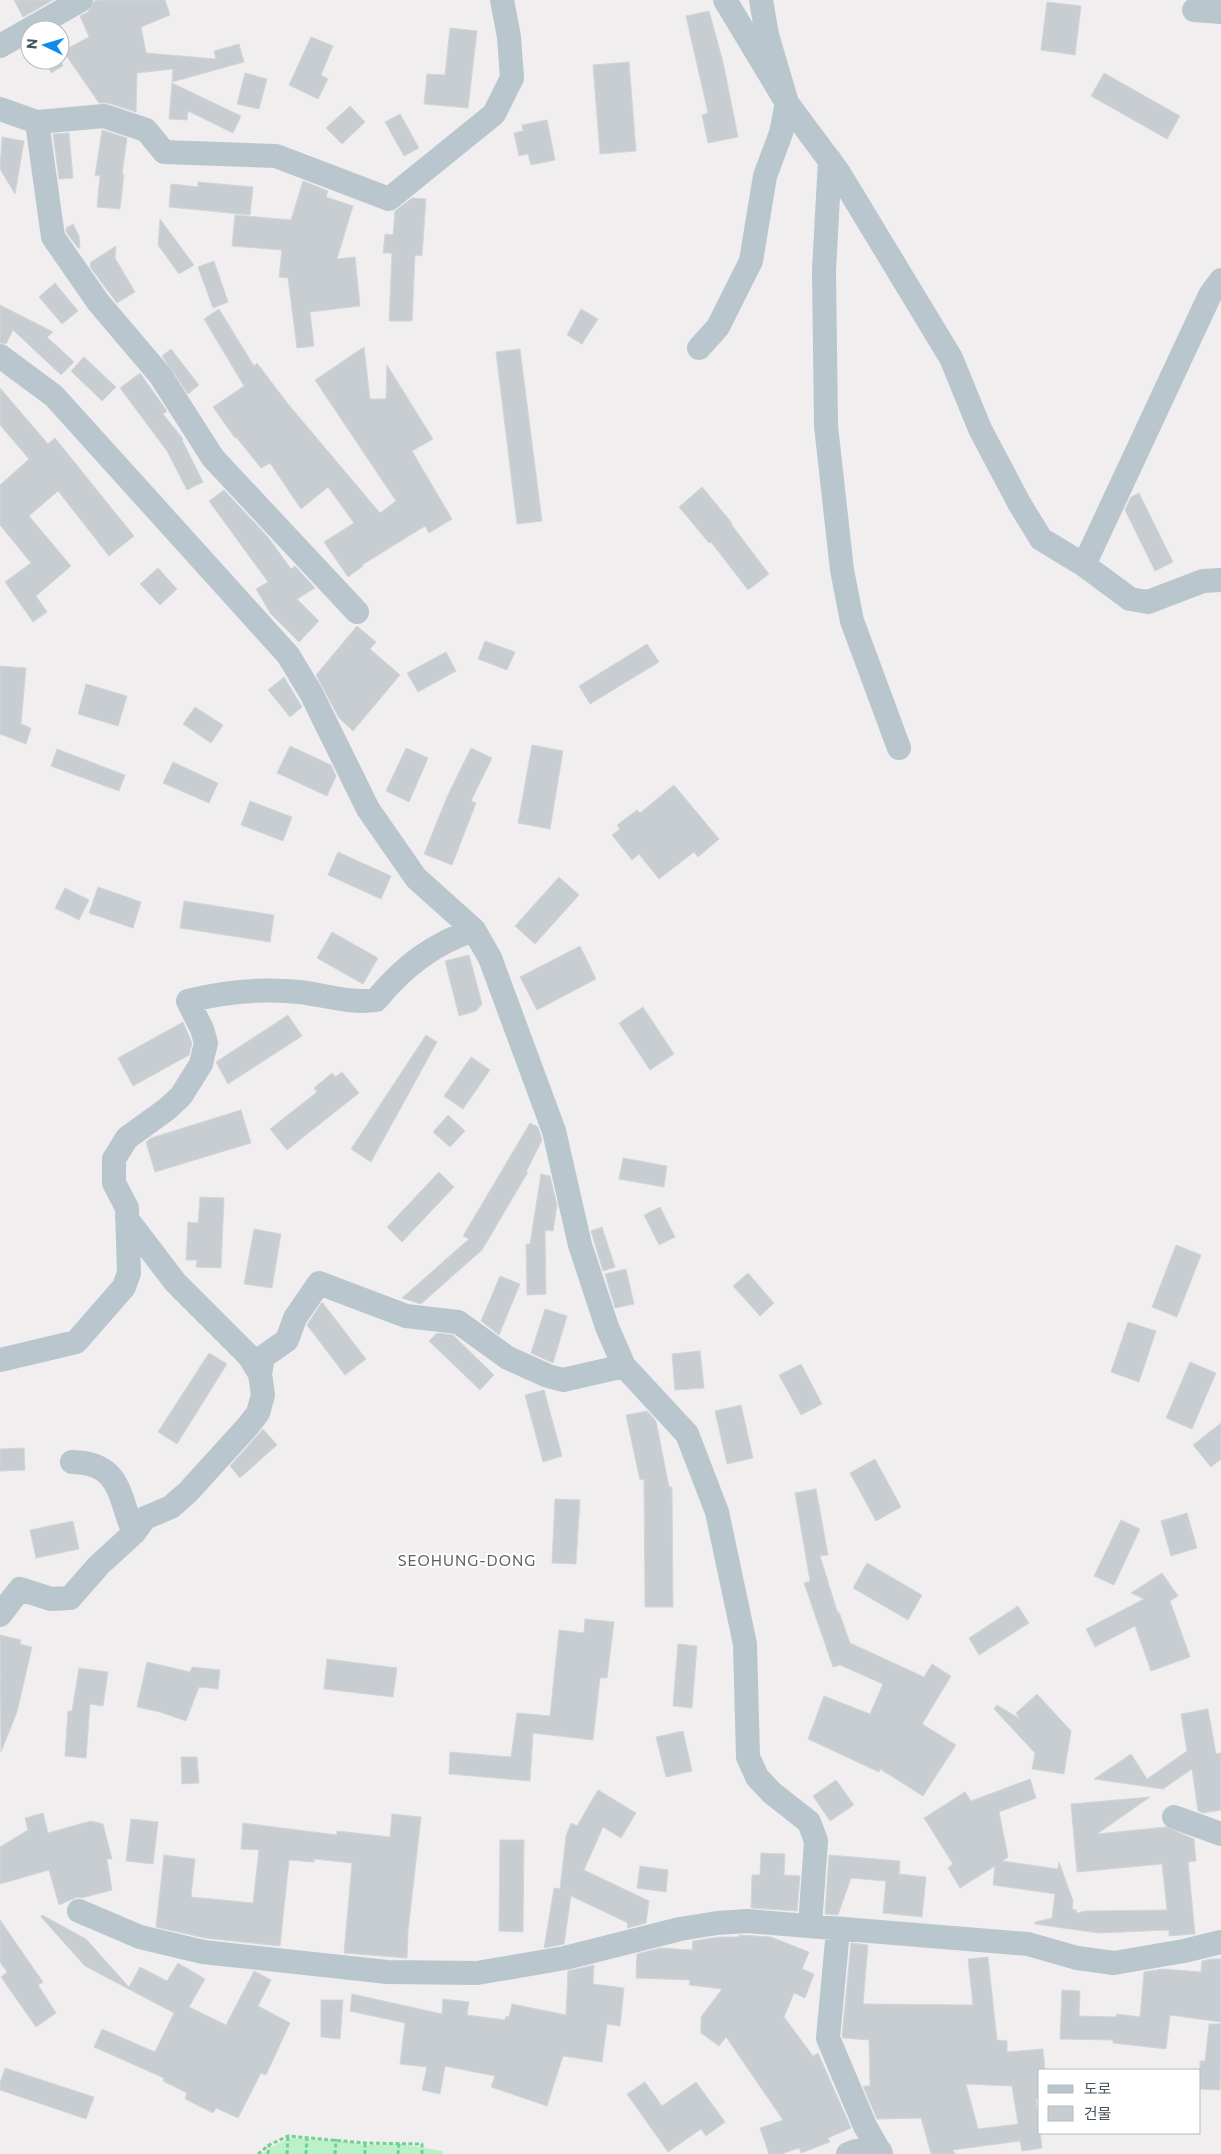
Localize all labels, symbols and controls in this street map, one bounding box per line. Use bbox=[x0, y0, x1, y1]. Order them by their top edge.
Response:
north arrow bbox=[20, 20, 70, 70]
text: N bbox=[23, 38, 40, 50]
district label: SEOHUNG-DONG bbox=[398, 1551, 536, 1569]
legend bbox=[1038, 2069, 1201, 2134]
text: 도로 bbox=[1084, 2079, 1112, 2097]
text: 건물 bbox=[1084, 2104, 1112, 2122]

